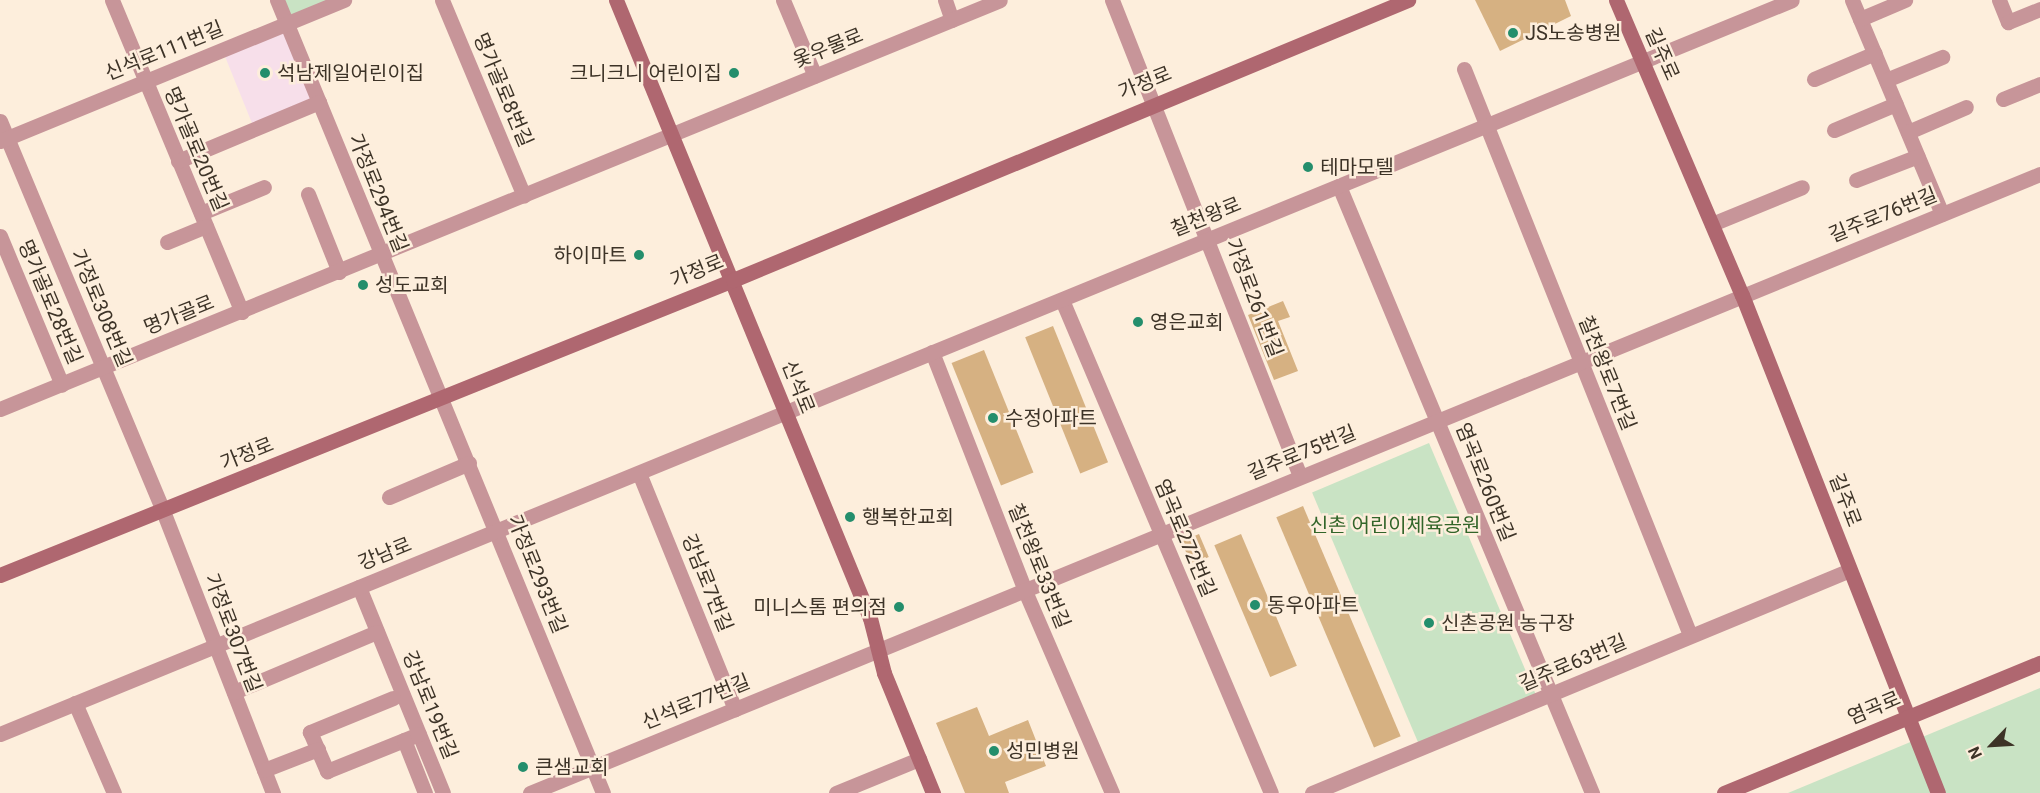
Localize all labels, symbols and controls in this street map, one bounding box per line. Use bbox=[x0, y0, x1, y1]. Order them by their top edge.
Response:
street label: 신석로111번길 bbox=[101, 16, 227, 86]
place label: JS노송병원 bbox=[1525, 21, 1622, 45]
street label: 옻우물로 bbox=[789, 23, 867, 73]
street label: 길주로 bbox=[1640, 24, 1684, 84]
marker: JS노송병원 bbox=[1506, 26, 1520, 40]
street label: 명가골로8번길 bbox=[468, 29, 538, 151]
place label: 석남제일어린이집 bbox=[277, 61, 424, 85]
place label: 크니크니 어린이집 bbox=[570, 61, 722, 85]
street label: 가정로 bbox=[1115, 62, 1175, 104]
marker: 석남제일어린이집 bbox=[258, 66, 272, 80]
marker: 크니크니 어린이집 bbox=[727, 66, 741, 80]
street label: 명가골로20번길 bbox=[159, 83, 233, 215]
street label: 가정로294번길 bbox=[343, 130, 413, 256]
place label: 테마모텔 bbox=[1320, 155, 1394, 179]
marker: 테마모텔 bbox=[1301, 160, 1315, 174]
street label: 길주로76번길 bbox=[1825, 182, 1941, 248]
street label: 칠천왕로 bbox=[1167, 192, 1245, 242]
street label: 가정로261번길 bbox=[1220, 235, 1288, 361]
street label: 명가골로28번길 bbox=[13, 236, 87, 368]
place label: 하이마트 bbox=[553, 243, 627, 267]
street label: 가정로308번길 bbox=[65, 245, 137, 371]
marker: 하이마트 bbox=[632, 248, 646, 262]
street label: 가정로 bbox=[667, 250, 727, 292]
place label: 성도교회 bbox=[375, 273, 449, 297]
marker: 성도교회 bbox=[356, 278, 370, 292]
street label: 명가골로 bbox=[140, 290, 218, 340]
place label: 영은교회 bbox=[1150, 310, 1224, 334]
street label: 칠천왕로7번길 bbox=[1573, 312, 1641, 434]
marker: 영은교회 bbox=[1131, 315, 1145, 329]
street label: 신석로 bbox=[777, 357, 819, 417]
place label: 수정아파트 bbox=[1005, 406, 1097, 430]
marker: 수정아파트 bbox=[986, 411, 1000, 425]
street label: 염곡로260번길 bbox=[1450, 419, 1520, 545]
street label: 길주로75번길 bbox=[1244, 420, 1360, 486]
street label: 가정로 bbox=[217, 433, 277, 475]
street label: 길주로 bbox=[1824, 470, 1866, 530]
street label: 염곡로272번길 bbox=[1149, 475, 1221, 601]
street label: 칠천왕로33번길 bbox=[1003, 500, 1075, 632]
place label: 행복한교회 bbox=[862, 505, 954, 529]
marker: 행복한교회 bbox=[843, 510, 857, 524]
street label: 가정로293번길 bbox=[502, 511, 572, 637]
park label: 신촌 어린이체육공원 bbox=[1310, 513, 1480, 537]
street label: 강남로7번길 bbox=[677, 531, 737, 635]
street label: 강남로 bbox=[355, 533, 415, 575]
street label: 가정로307번길 bbox=[199, 570, 267, 696]
place label: 동우아파트 bbox=[1267, 593, 1359, 617]
place label: 미니스톰 편의점 bbox=[753, 595, 887, 619]
marker: 동우아파트 bbox=[1248, 598, 1262, 612]
marker: 미니스톰 편의점 bbox=[892, 600, 906, 614]
place label: 신촌공원 농구장 bbox=[1441, 611, 1575, 635]
marker: 신촌공원 농구장 bbox=[1422, 616, 1436, 630]
street label: 길주로63번길 bbox=[1516, 630, 1630, 696]
street label: 강남로19번길 bbox=[397, 647, 463, 763]
street label: 신석로77번길 bbox=[638, 669, 754, 735]
street label: 염곡로 bbox=[1844, 686, 1904, 730]
north arrow bbox=[1962, 715, 2022, 775]
place label: 성민병원 bbox=[1006, 739, 1080, 763]
marker: 성민병원 bbox=[987, 744, 1001, 758]
text: N bbox=[1964, 744, 1986, 762]
place label: 큰샘교회 bbox=[535, 755, 609, 779]
marker: 큰샘교회 bbox=[516, 760, 530, 774]

